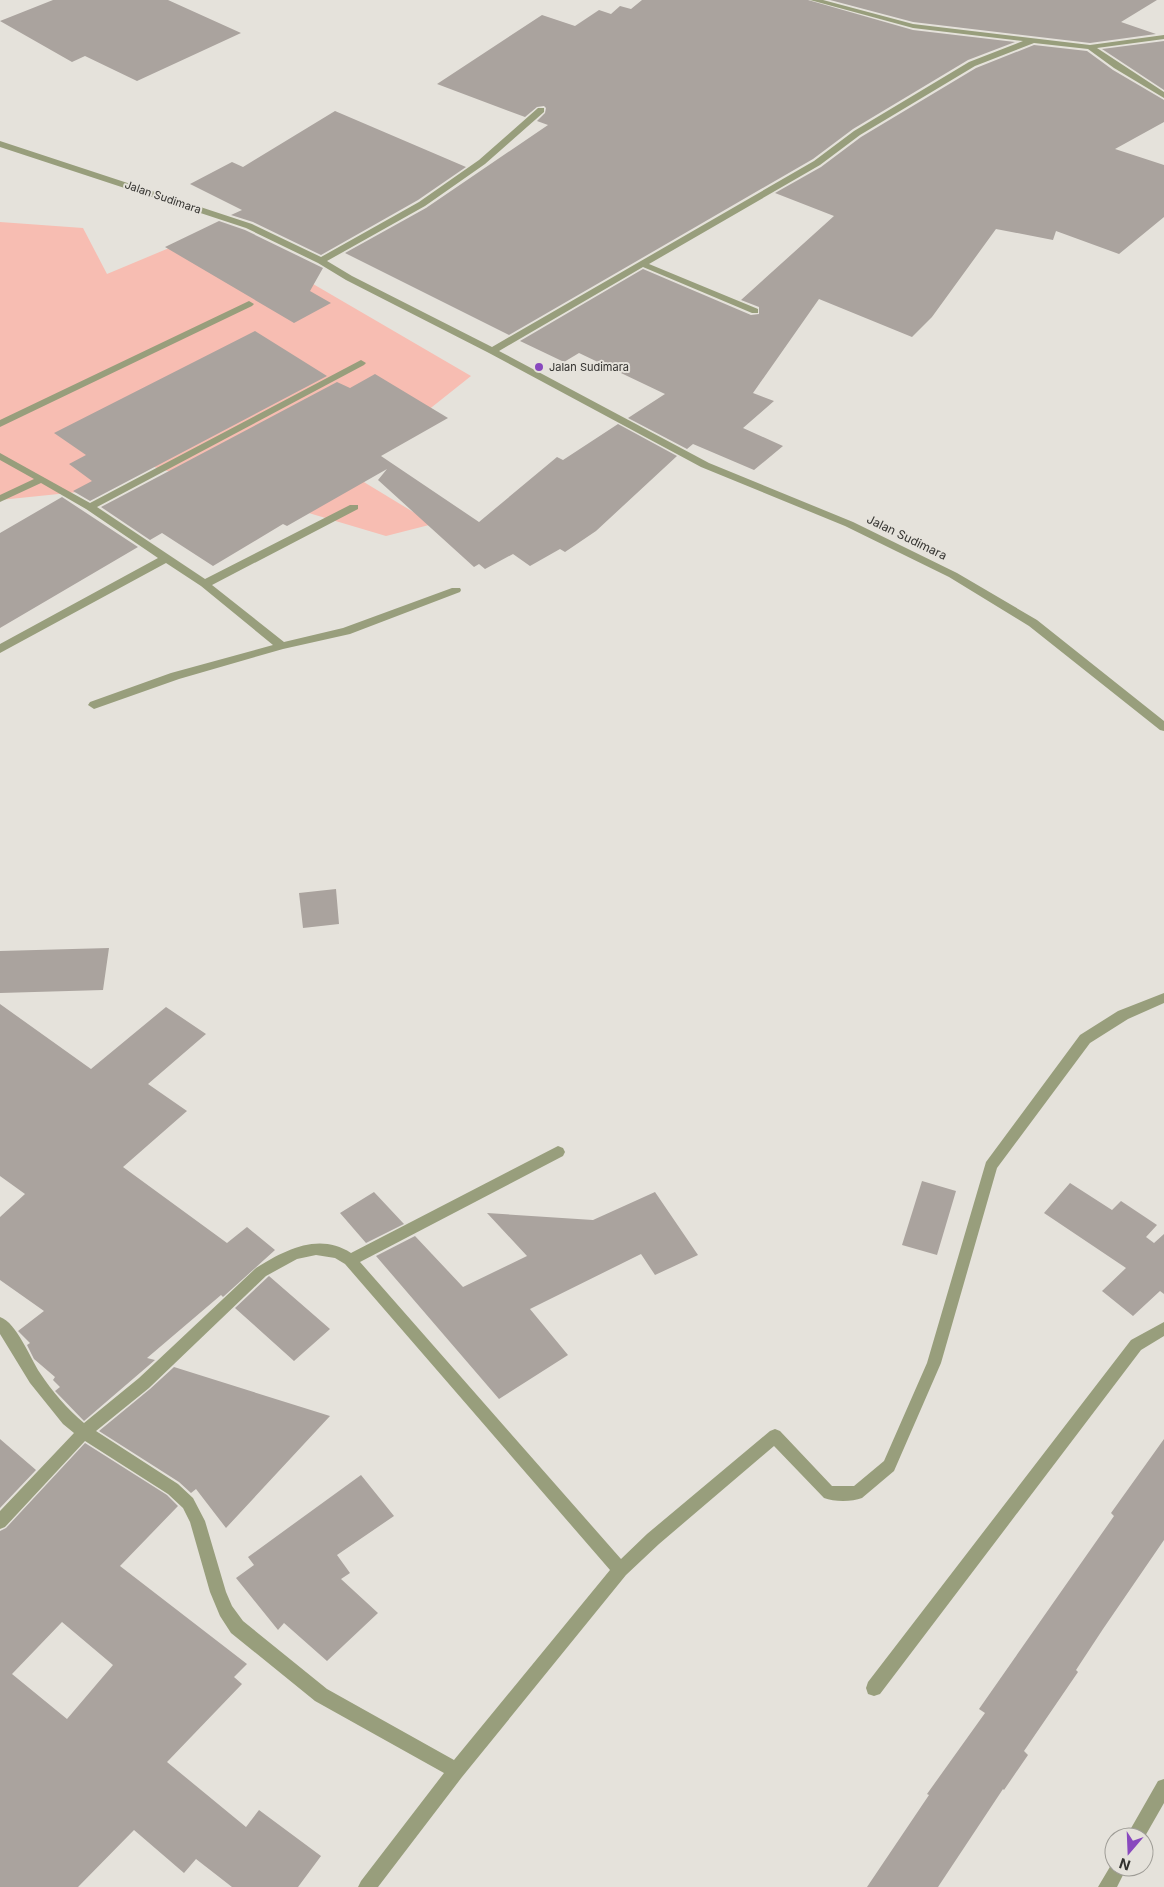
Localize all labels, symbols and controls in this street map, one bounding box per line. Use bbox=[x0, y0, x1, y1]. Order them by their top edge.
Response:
street label: Jalan Sudimara bbox=[123, 177, 203, 217]
place label: Jalan Sudimara bbox=[549, 360, 629, 374]
marker: Jalan Sudimara bbox=[533, 361, 545, 373]
street label: Jalan Sudimara bbox=[864, 511, 950, 563]
north arrow bbox=[1104, 1827, 1154, 1877]
text: N bbox=[1117, 1855, 1132, 1875]

